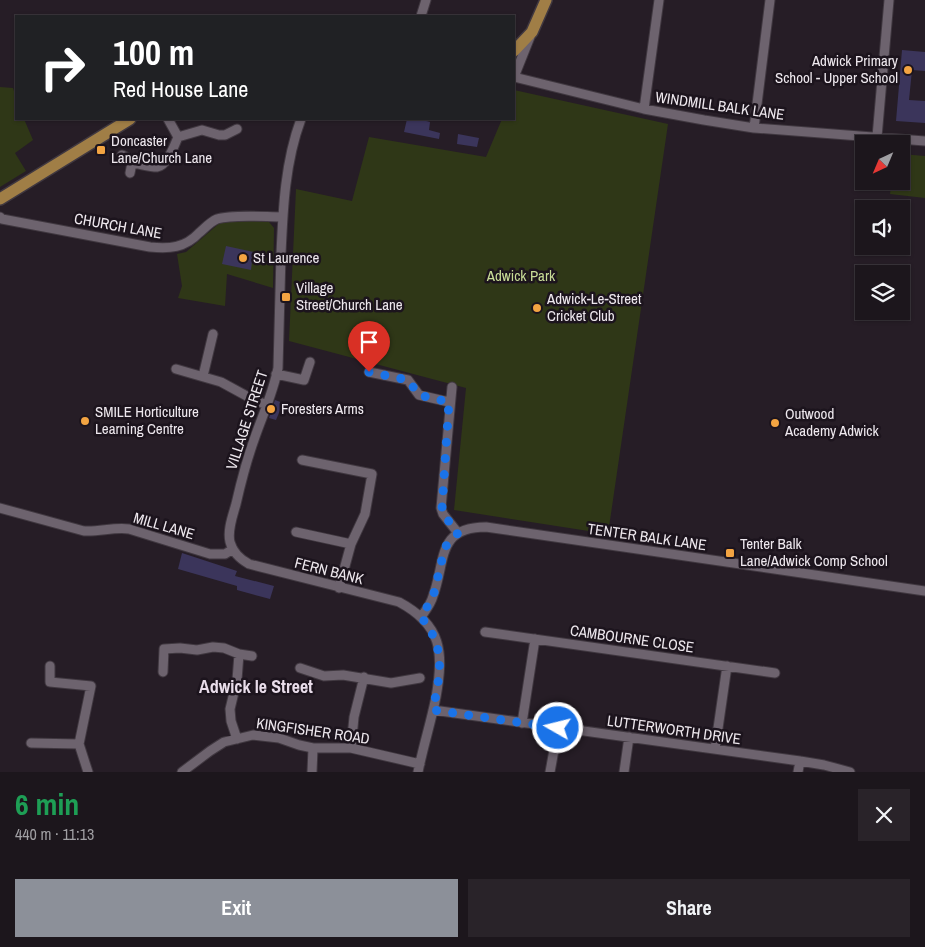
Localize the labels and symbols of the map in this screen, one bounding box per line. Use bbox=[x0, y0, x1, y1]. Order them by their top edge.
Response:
place label: Adwick Primary School - Upper School bbox=[775, 50, 899, 88]
marker: Adwick Primary School - Upper School bbox=[902, 64, 914, 76]
street label: WINDMILL BALK LANE bbox=[654, 86, 786, 125]
place label: Doncaster Lane/Church Lane bbox=[111, 130, 212, 168]
north arrow bbox=[855, 135, 910, 190]
marker: Doncaster Lane/Church Lane bbox=[95, 144, 107, 156]
street label: CHURCH LANE bbox=[73, 207, 164, 244]
place label: St Laurence bbox=[253, 247, 319, 268]
marker: St Laurence bbox=[237, 252, 249, 264]
park label: Adwick Park bbox=[486, 265, 556, 286]
place label: Village Street/Church Lane bbox=[296, 277, 403, 315]
place label: Adwick-Le-Street Cricket Club bbox=[546, 288, 642, 326]
marker: Village Street/Church Lane bbox=[280, 291, 292, 303]
marker: Adwick-Le-Street Cricket Club bbox=[531, 302, 543, 314]
pin bbox=[348, 321, 390, 372]
street label: VILLAGE STREET bbox=[221, 367, 273, 472]
place label: Foresters Arms bbox=[281, 398, 364, 419]
place label: SMILE Horticulture Learning Centre bbox=[95, 401, 199, 439]
marker: Foresters Arms bbox=[265, 403, 277, 415]
place label: Outwood Academy Adwick bbox=[784, 403, 880, 441]
marker: SMILE Horticulture Learning Centre bbox=[79, 415, 91, 427]
marker: Outwood Academy Adwick bbox=[769, 417, 781, 429]
street label: MILL LANE bbox=[131, 507, 197, 544]
street label: TENTER BALK LANE bbox=[586, 518, 708, 555]
place label: Tenter Balk Lane/Adwick Comp School bbox=[740, 533, 888, 571]
marker: Tenter Balk Lane/Adwick Comp School bbox=[724, 547, 736, 559]
street label: FERN BANK bbox=[292, 552, 367, 589]
street label: CAMBOURNE CLOSE bbox=[569, 619, 695, 658]
district label: Adwick le Street bbox=[199, 674, 313, 699]
position arrow bbox=[531, 701, 583, 753]
street label: LUTTERWORTH DRIVE bbox=[606, 710, 742, 749]
street label: KINGFISHER ROAD bbox=[255, 712, 371, 749]

